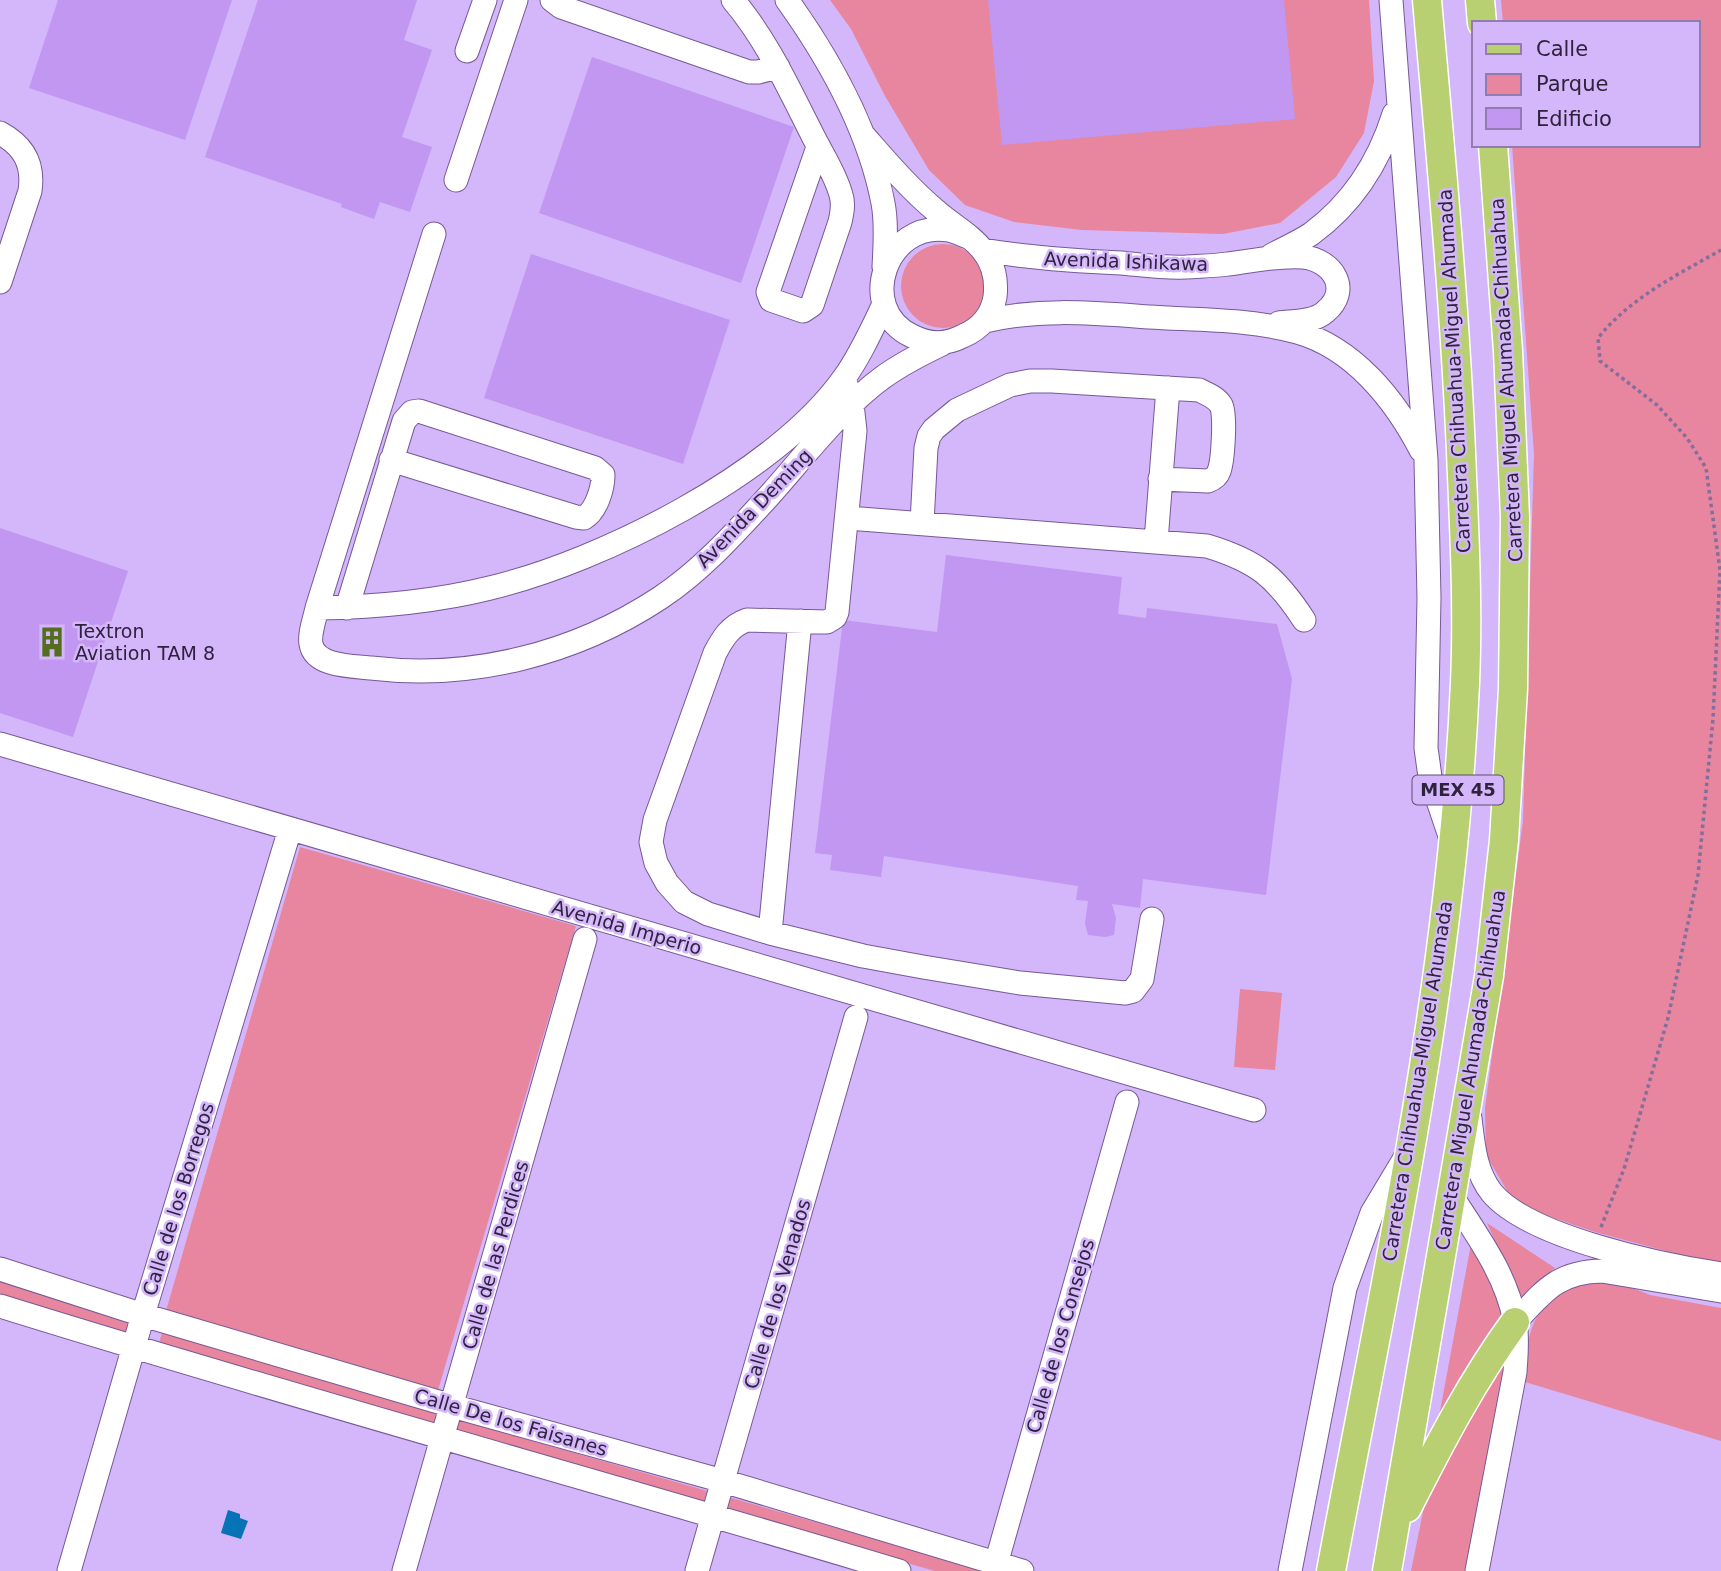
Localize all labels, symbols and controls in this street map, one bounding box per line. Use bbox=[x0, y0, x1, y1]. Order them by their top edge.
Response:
legend bbox=[1472, 21, 1700, 147]
text: Calle bbox=[1536, 37, 1588, 61]
text: Parque bbox=[1536, 72, 1608, 96]
text: Edificio bbox=[1536, 107, 1612, 131]
street label: Carretera Chihuahua-Miguel Ahumada bbox=[1433, 188, 1475, 554]
street label: Carretera Miguel Ahumada-Chihuahua bbox=[1485, 197, 1527, 563]
street label: Avenida Ishikawa bbox=[1044, 247, 1208, 275]
street label: Avenida Deming bbox=[692, 444, 816, 572]
place label: Textron Aviation TAM 8 bbox=[74, 620, 215, 664]
building icon: Textron Aviation TAM 8 bbox=[35, 625, 69, 659]
road number: MEX 45 bbox=[1412, 776, 1504, 804]
street label: Carretera Miguel Ahumada-Chihuahua bbox=[1431, 888, 1509, 1252]
street label: Avenida Imperio bbox=[550, 895, 704, 959]
street label: Carretera Chihuahua-Miguel Ahumada bbox=[1378, 899, 1456, 1263]
street label: Calle de los Borregos bbox=[138, 1100, 218, 1298]
street label: Calle de las Perdices bbox=[458, 1158, 532, 1352]
street label: Calle de los Venados bbox=[739, 1197, 815, 1391]
street label: Calle de los Consejos bbox=[1022, 1236, 1098, 1436]
street label: Calle De los Faisanes bbox=[412, 1384, 610, 1460]

